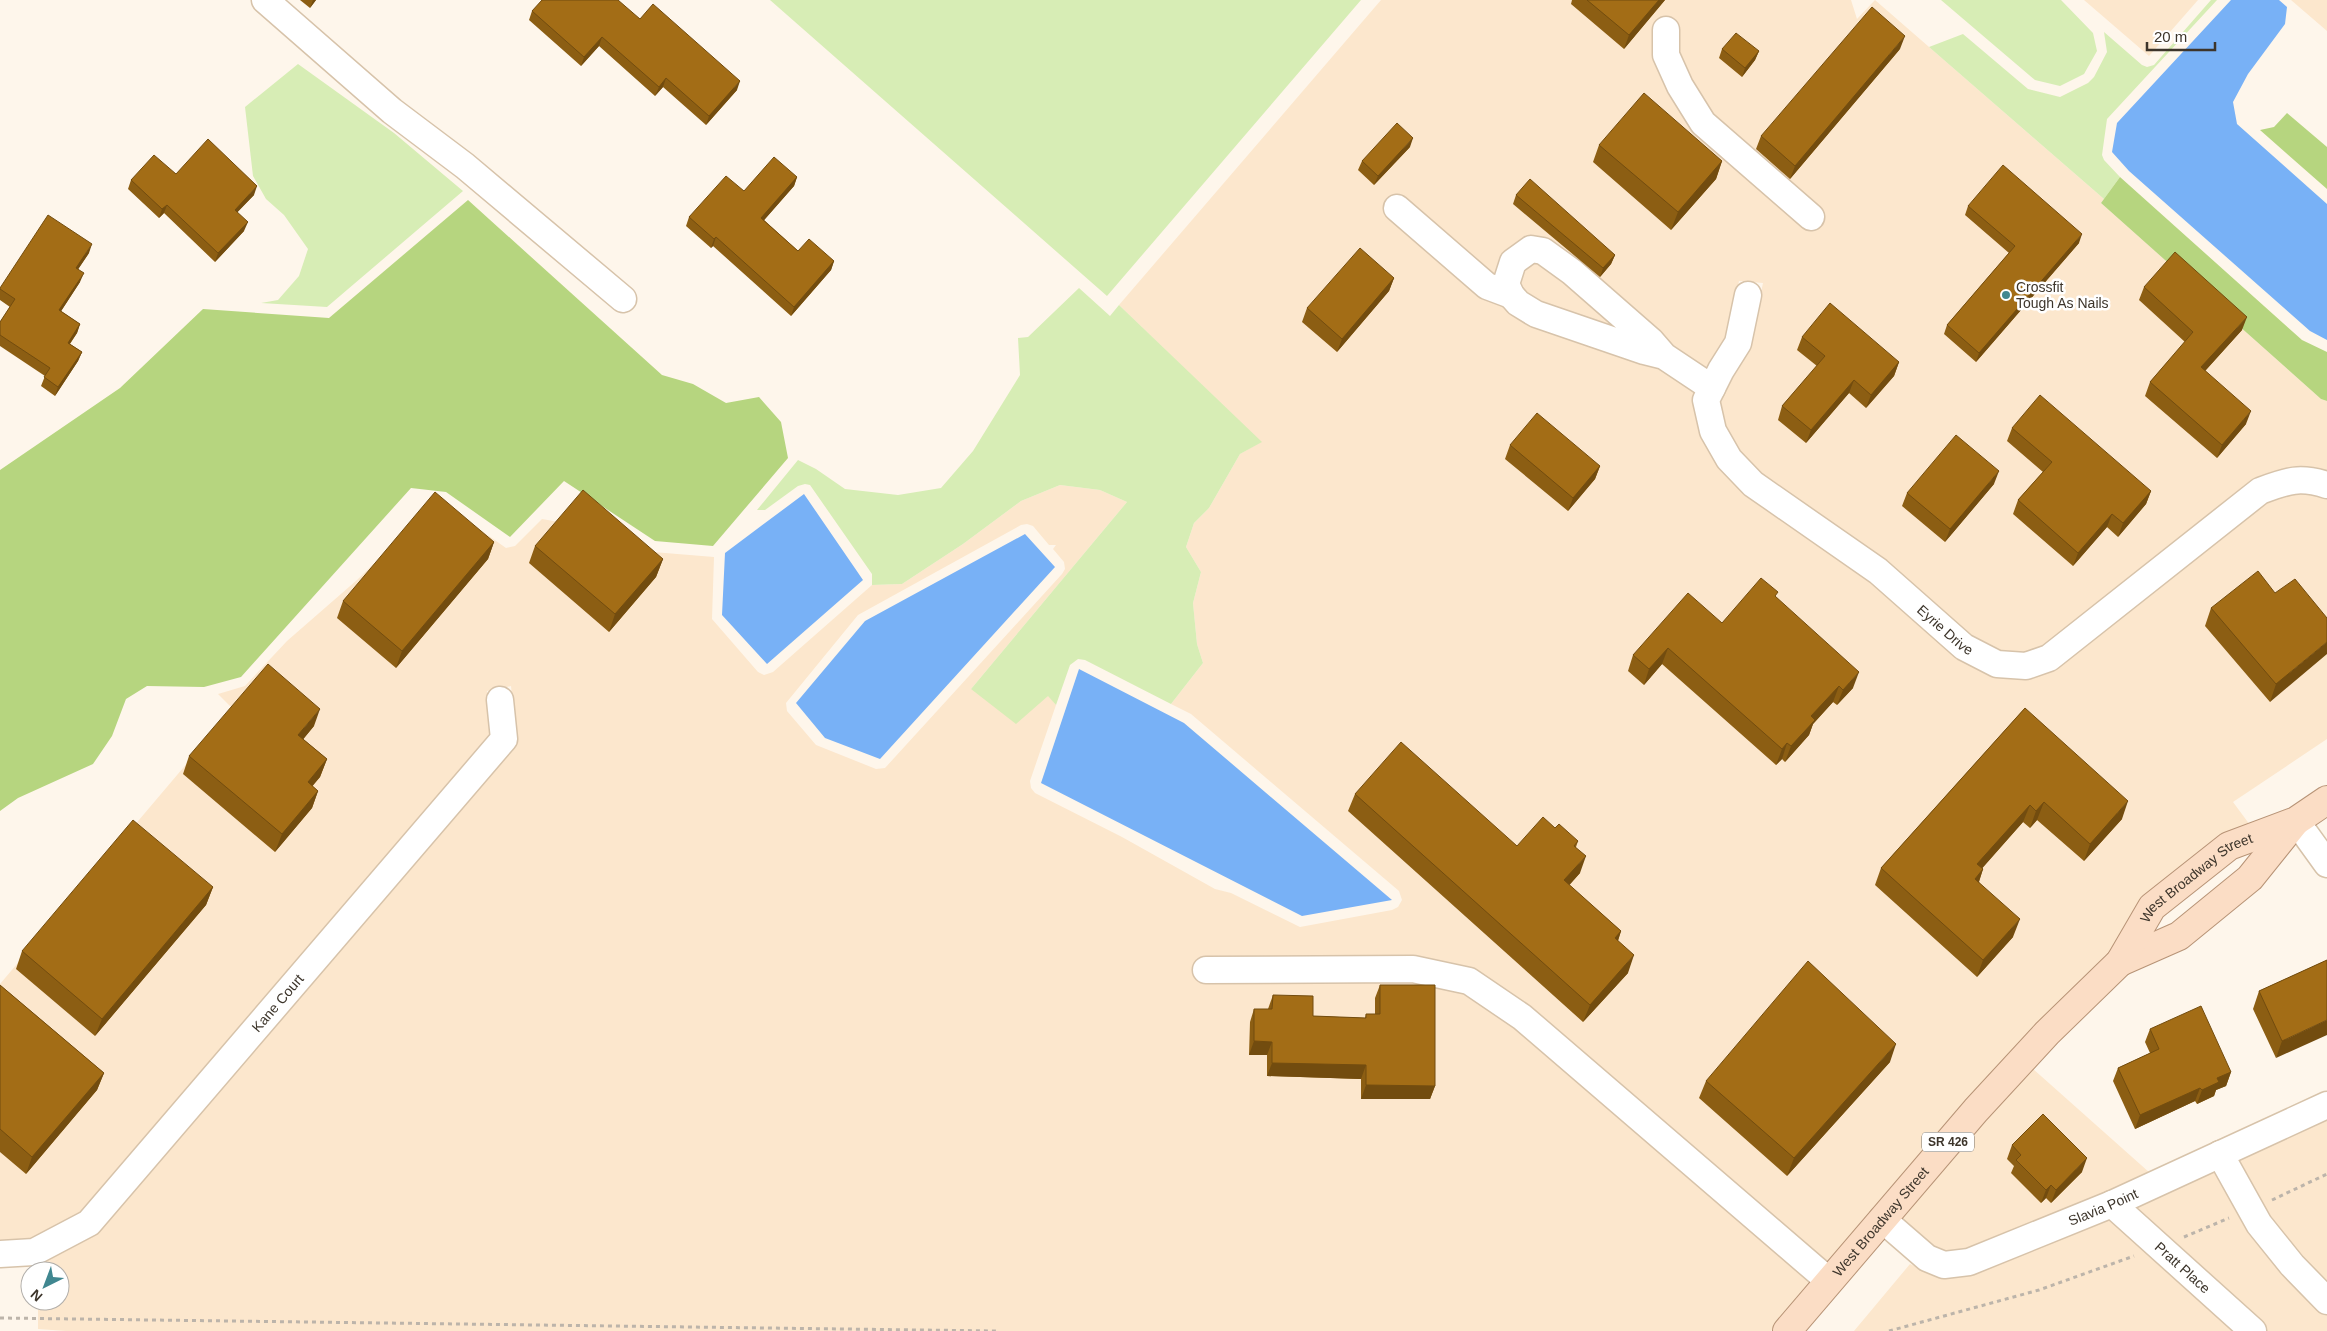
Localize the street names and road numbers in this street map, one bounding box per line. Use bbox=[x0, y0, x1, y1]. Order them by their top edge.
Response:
street label: Eyrie Drive bbox=[1914, 602, 1976, 658]
street label: West Broadway Street bbox=[2137, 830, 2255, 925]
street label: Kane Court bbox=[248, 971, 307, 1035]
road number: SR 426 bbox=[1922, 1132, 1974, 1152]
street label: West Broadway Street bbox=[1829, 1163, 1932, 1280]
street label: Slavia Point bbox=[2066, 1185, 2141, 1229]
street label: Pratt Place bbox=[2152, 1239, 2214, 1297]

